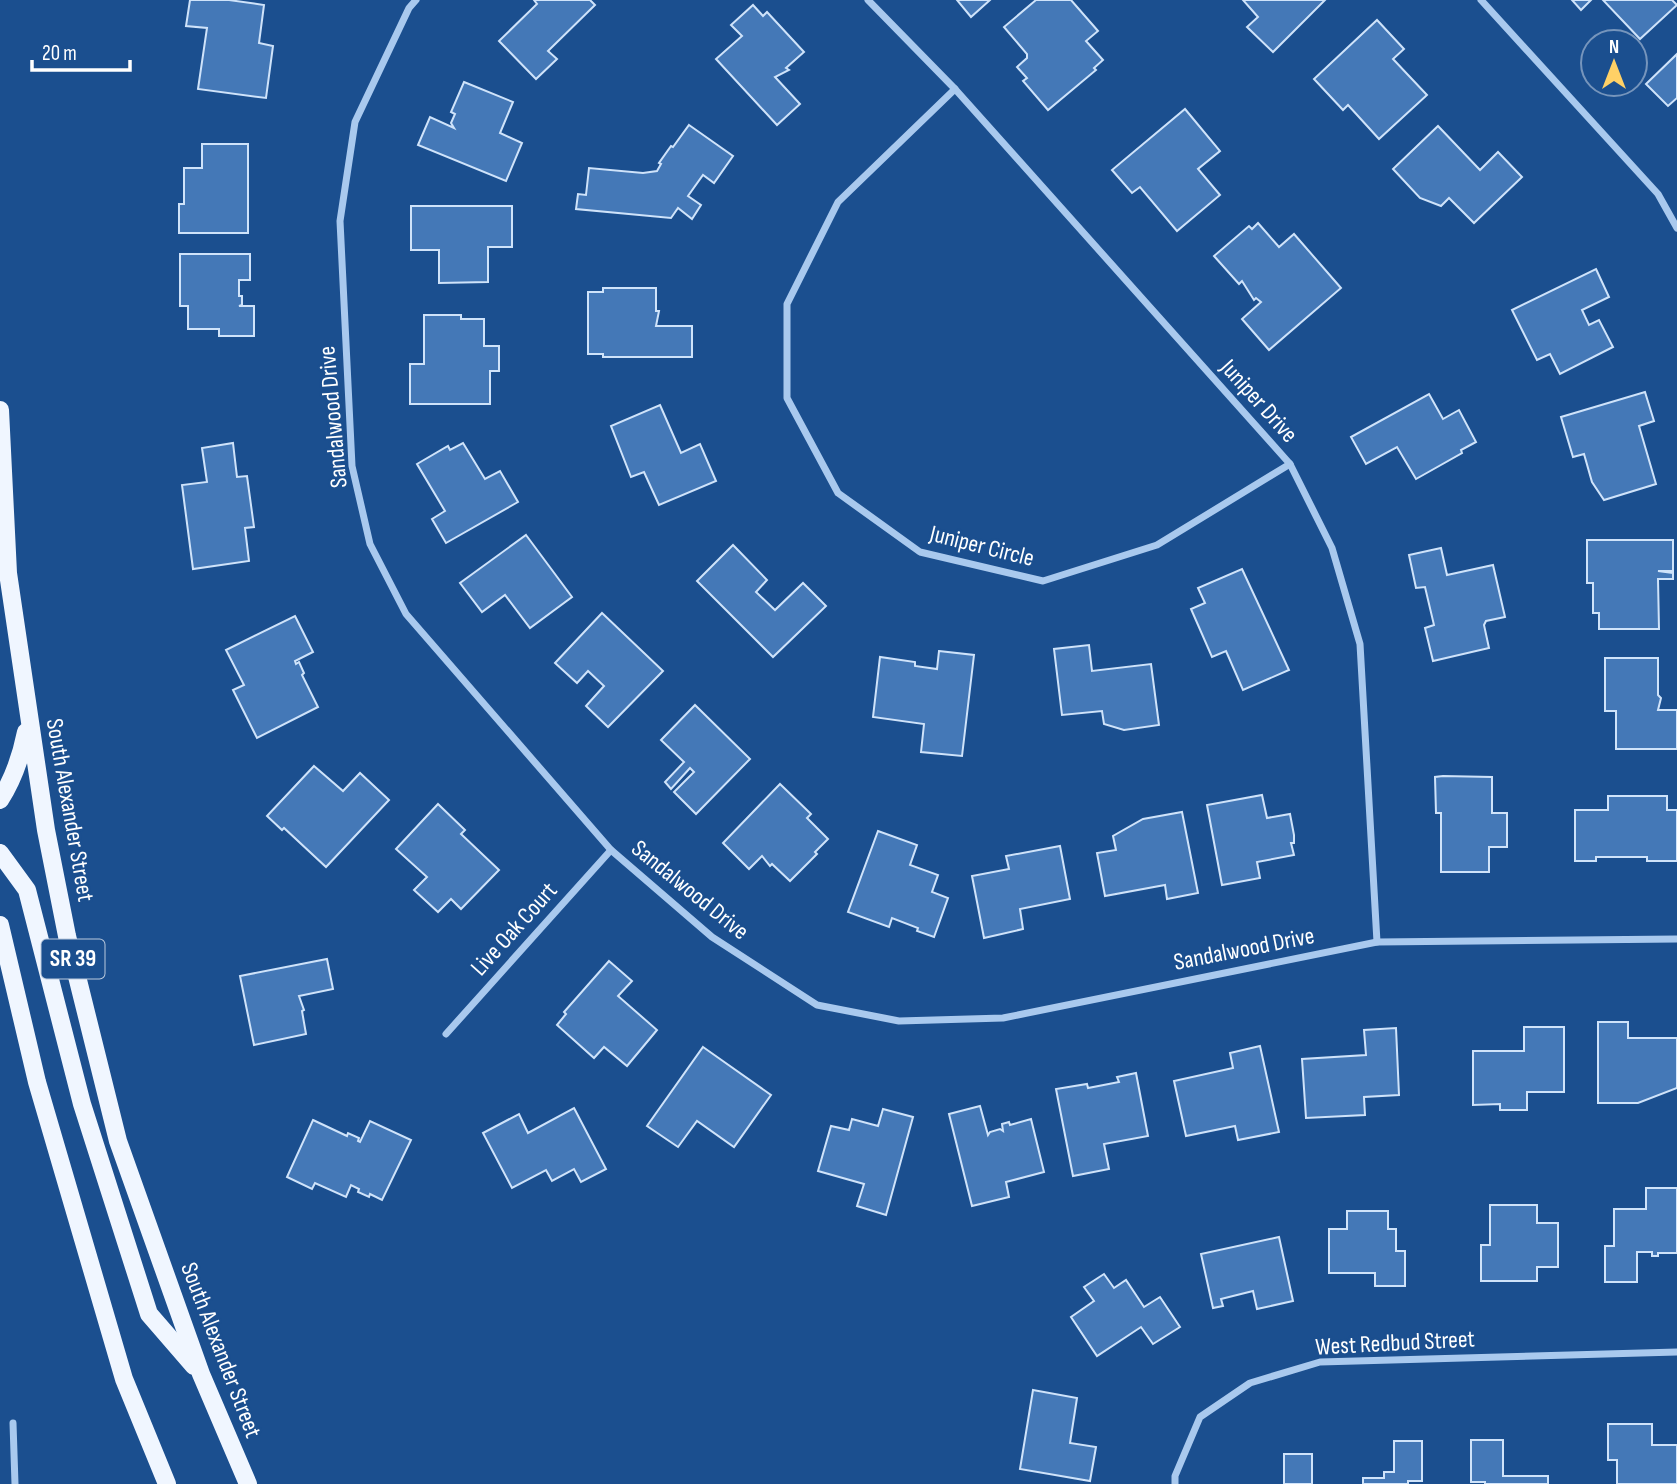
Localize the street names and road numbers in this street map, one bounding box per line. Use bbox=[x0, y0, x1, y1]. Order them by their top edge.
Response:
street label: Sandalwood Drive bbox=[312, 345, 354, 489]
street label: Juniper Drive bbox=[1213, 353, 1304, 449]
street label: Juniper Circle bbox=[926, 519, 1037, 573]
street label: South Alexander Street bbox=[40, 716, 100, 904]
street label: Sandalwood Drive bbox=[625, 834, 755, 946]
street label: Live Oak Court bbox=[465, 876, 563, 982]
street label: Sandalwood Drive bbox=[1171, 921, 1317, 977]
road number: SR 39 bbox=[42, 940, 104, 978]
street label: South Alexander Street bbox=[174, 1258, 268, 1442]
street label: West Redbud Street bbox=[1315, 1324, 1475, 1362]

